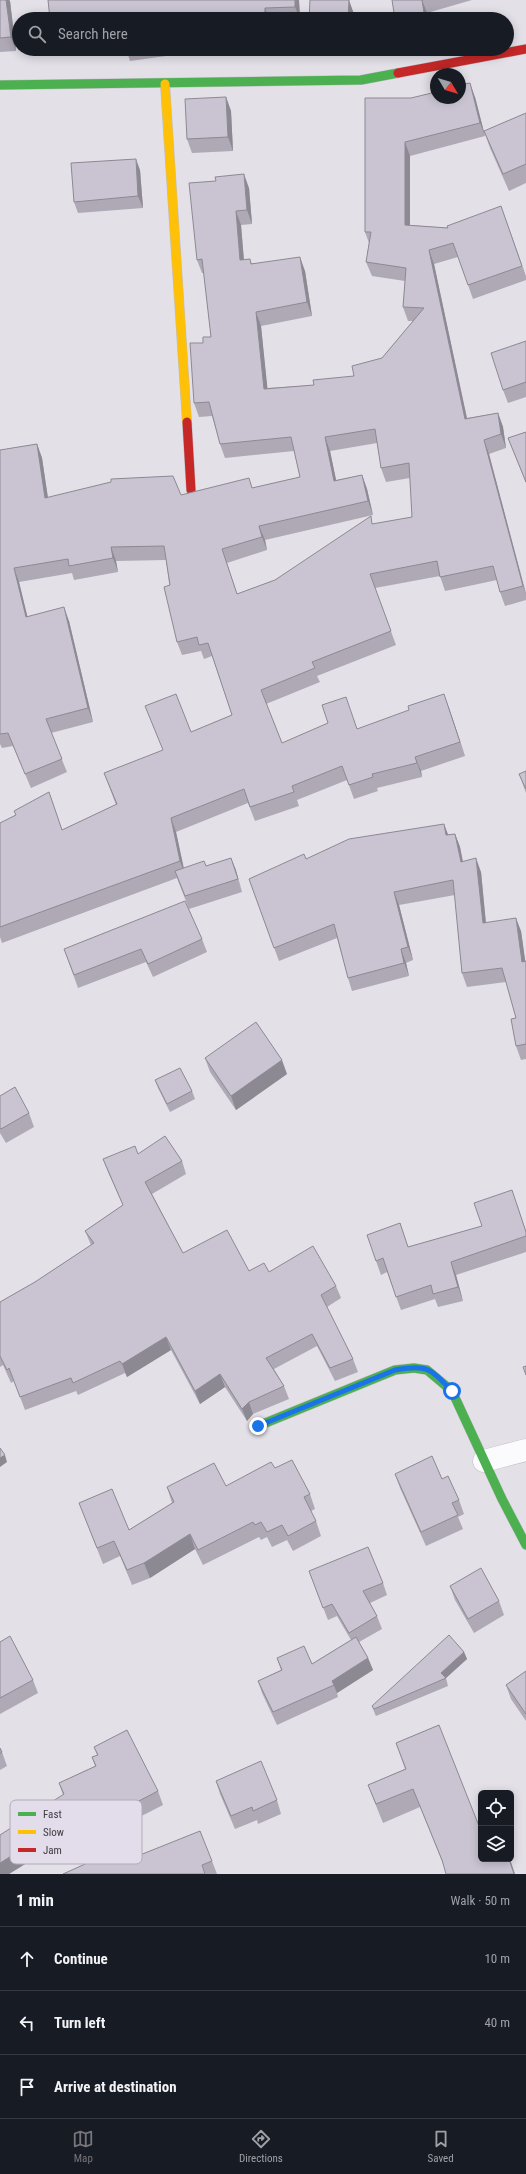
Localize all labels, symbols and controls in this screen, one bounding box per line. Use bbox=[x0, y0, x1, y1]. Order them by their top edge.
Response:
search box bbox=[12, 12, 514, 56]
icon: search bbox=[26, 23, 48, 45]
text: Search here bbox=[58, 25, 128, 43]
north arrow bbox=[430, 68, 466, 104]
route start bbox=[443, 1382, 461, 1400]
route end bbox=[249, 1417, 267, 1435]
map controls bbox=[478, 1790, 514, 1862]
button: locate bbox=[478, 1790, 514, 1826]
legend bbox=[10, 1800, 142, 1864]
text: Fast bbox=[43, 1808, 62, 1821]
text: Slow bbox=[43, 1826, 64, 1839]
button: layers bbox=[478, 1826, 514, 1862]
text: Jam bbox=[43, 1844, 62, 1857]
text: 1 min bbox=[16, 1890, 54, 1910]
text: Walk · 50 m bbox=[450, 1893, 510, 1908]
icon: ahead bbox=[16, 1948, 38, 1970]
text: Continue bbox=[54, 1950, 108, 1968]
text: 10 m bbox=[484, 1951, 510, 1966]
icon: left bbox=[16, 2012, 38, 2034]
text: Turn left bbox=[54, 2014, 105, 2032]
text: 40 m bbox=[484, 2015, 510, 2030]
icon: arrive bbox=[16, 2076, 38, 2098]
text: Arrive at destination bbox=[54, 2078, 177, 2096]
tab: Map bbox=[72, 2128, 94, 2165]
tab: Directions bbox=[239, 2128, 283, 2165]
tab: Saved bbox=[428, 2128, 454, 2165]

